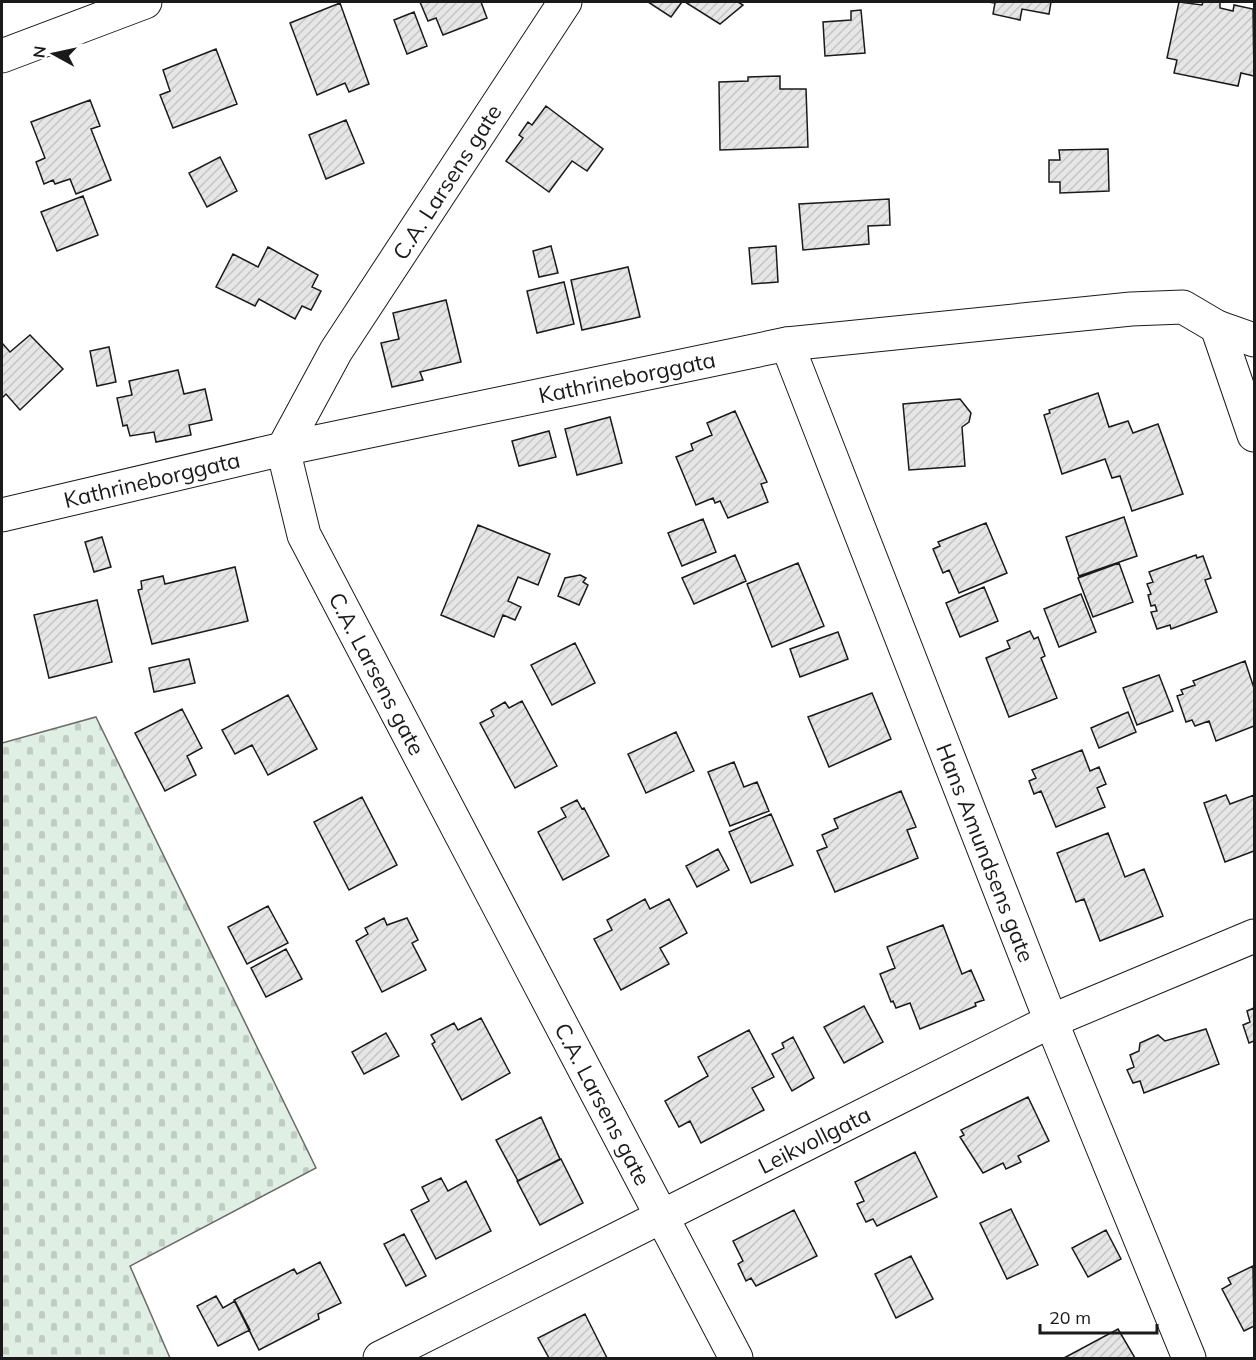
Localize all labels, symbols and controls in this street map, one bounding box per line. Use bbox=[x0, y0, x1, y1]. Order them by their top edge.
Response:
north arrow bbox=[24, 24, 84, 84]
text: N bbox=[28, 45, 50, 59]
street label: C.A. Larsens gate bbox=[386, 99, 508, 265]
street label: Kathrineborggata bbox=[536, 345, 718, 409]
street label: Kathrineborggata bbox=[61, 446, 243, 514]
street label: C.A. Larsens gate bbox=[323, 588, 431, 760]
street label: Hans Amundsens gate bbox=[930, 739, 1041, 966]
street label: C.A. Larsens gate bbox=[549, 1018, 657, 1190]
street label: Leikvollgata bbox=[753, 1100, 875, 1180]
scale bar bbox=[1040, 1297, 1157, 1335]
text: 20 m bbox=[1049, 1306, 1091, 1329]

